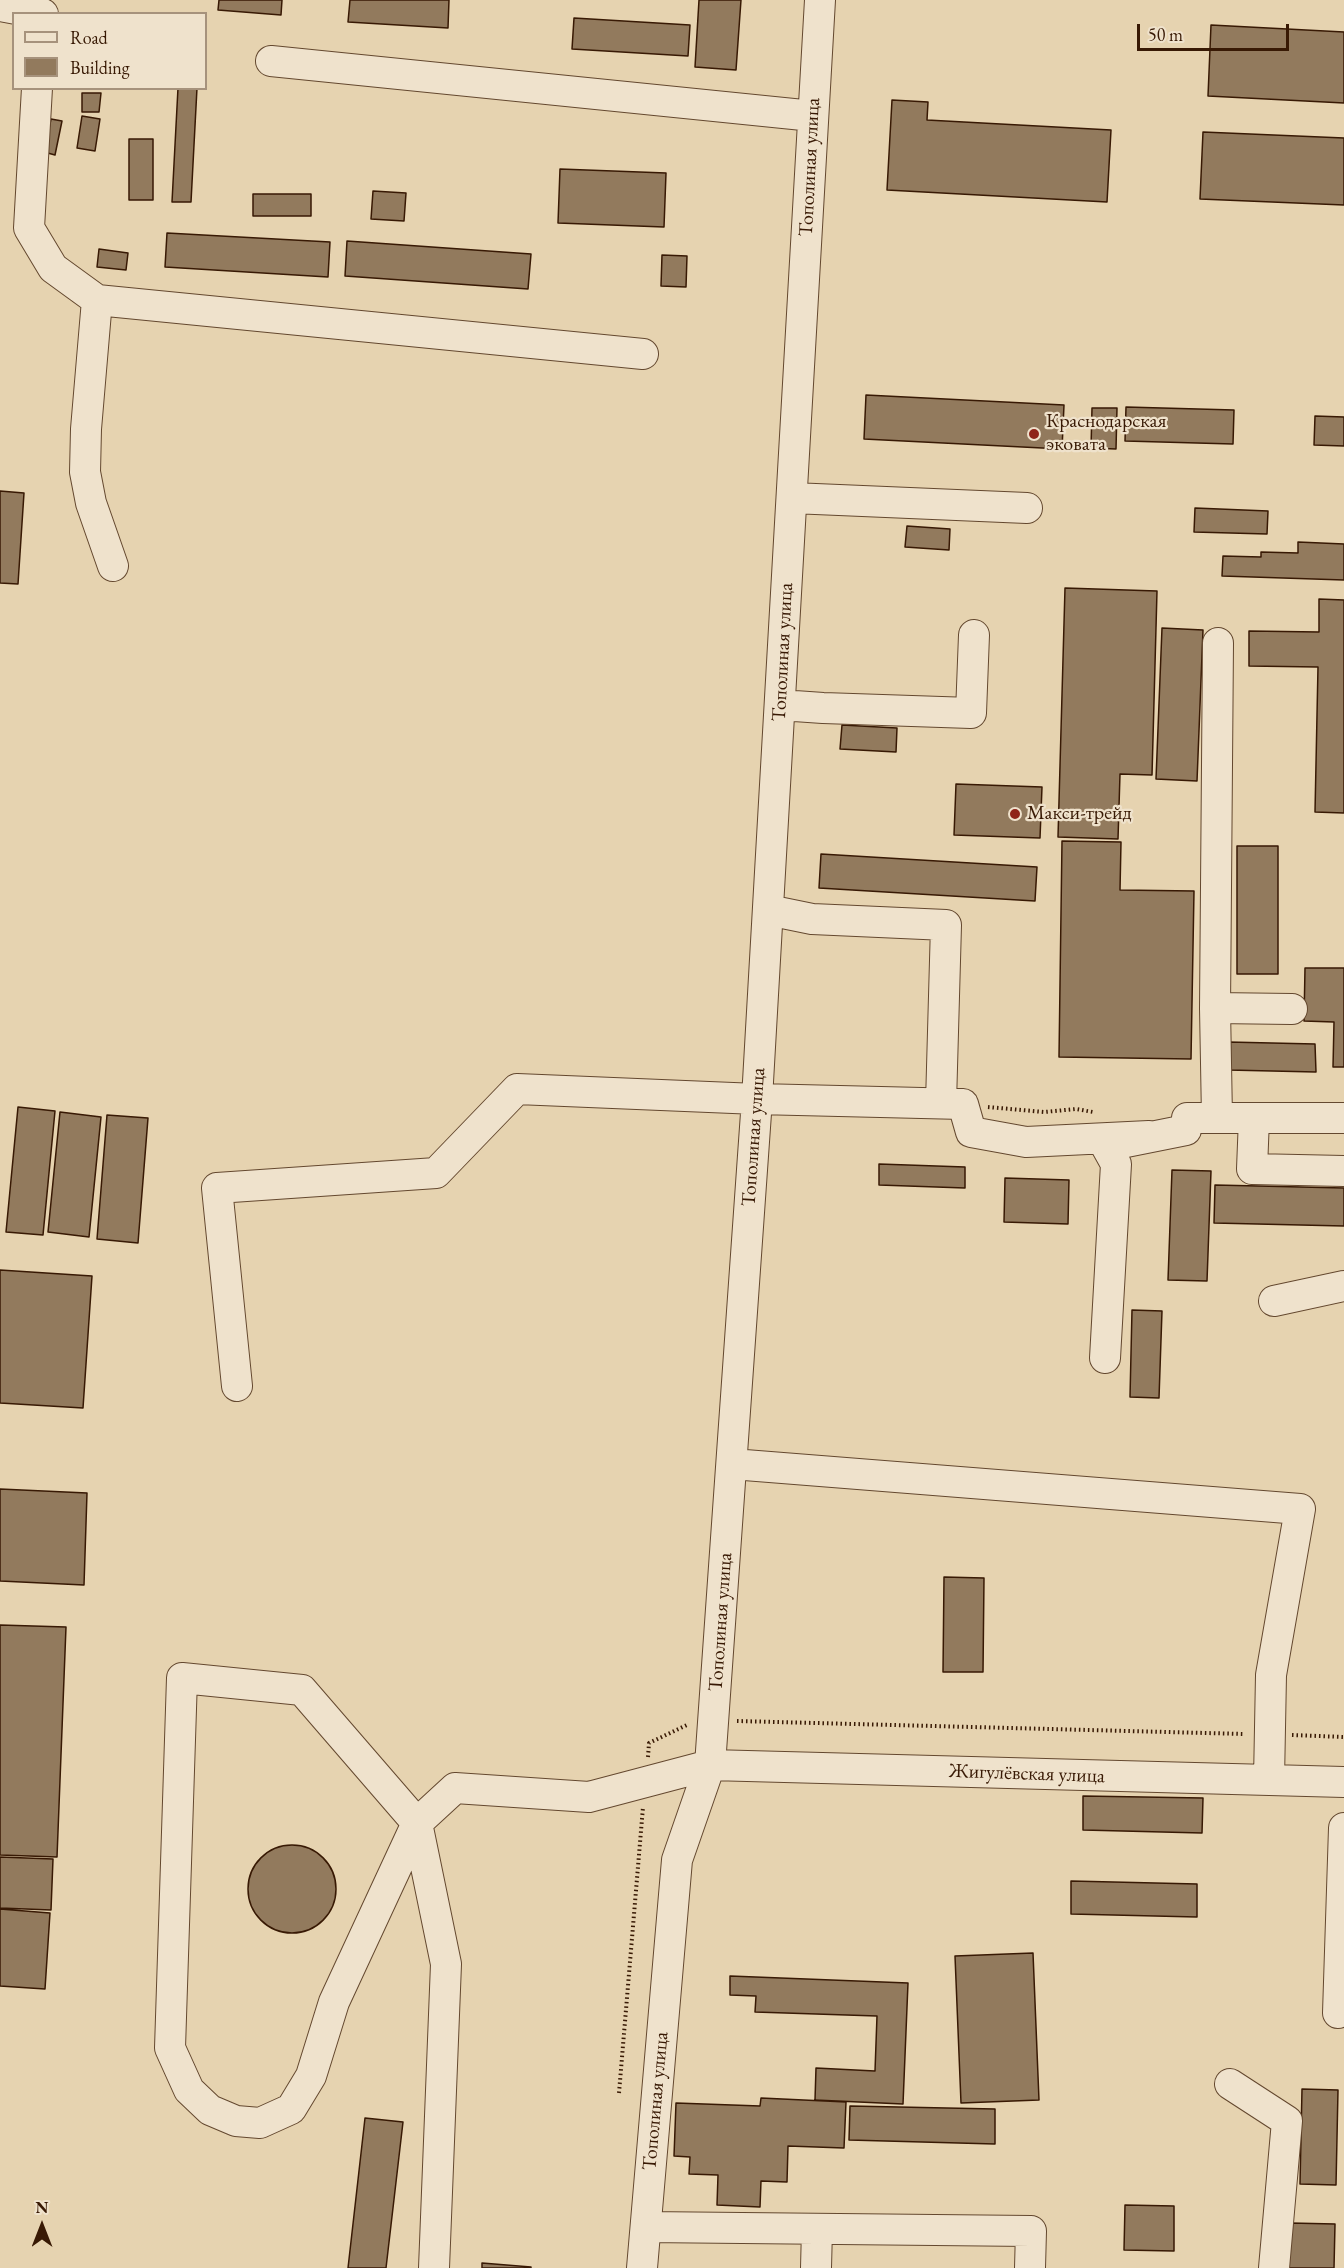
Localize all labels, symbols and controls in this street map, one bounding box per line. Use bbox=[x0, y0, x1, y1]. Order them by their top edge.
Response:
legend bbox=[12, 12, 207, 90]
scale bar bbox=[1140, 12, 1292, 50]
text: 50 m bbox=[1148, 23, 1183, 46]
text: Road bbox=[70, 26, 108, 49]
text: Building bbox=[70, 56, 130, 79]
street label: Тополиная улица bbox=[794, 97, 826, 237]
place label: Краснодарская эковата bbox=[1046, 410, 1166, 457]
marker: Краснодарская эковата bbox=[1027, 427, 1041, 441]
street label: Тополиная улица bbox=[767, 582, 799, 722]
place label: Макси-трейд bbox=[1027, 802, 1132, 826]
marker: Макси-трейд bbox=[1008, 807, 1022, 821]
street label: Тополиная улица bbox=[737, 1067, 771, 1207]
street label: Тополиная улица bbox=[704, 1552, 738, 1692]
street label: Жигулёвская улица bbox=[949, 1759, 1105, 1789]
street label: Тополиная улица bbox=[638, 2031, 674, 2171]
north arrow bbox=[12, 2196, 72, 2256]
text: N bbox=[36, 2197, 48, 2218]

